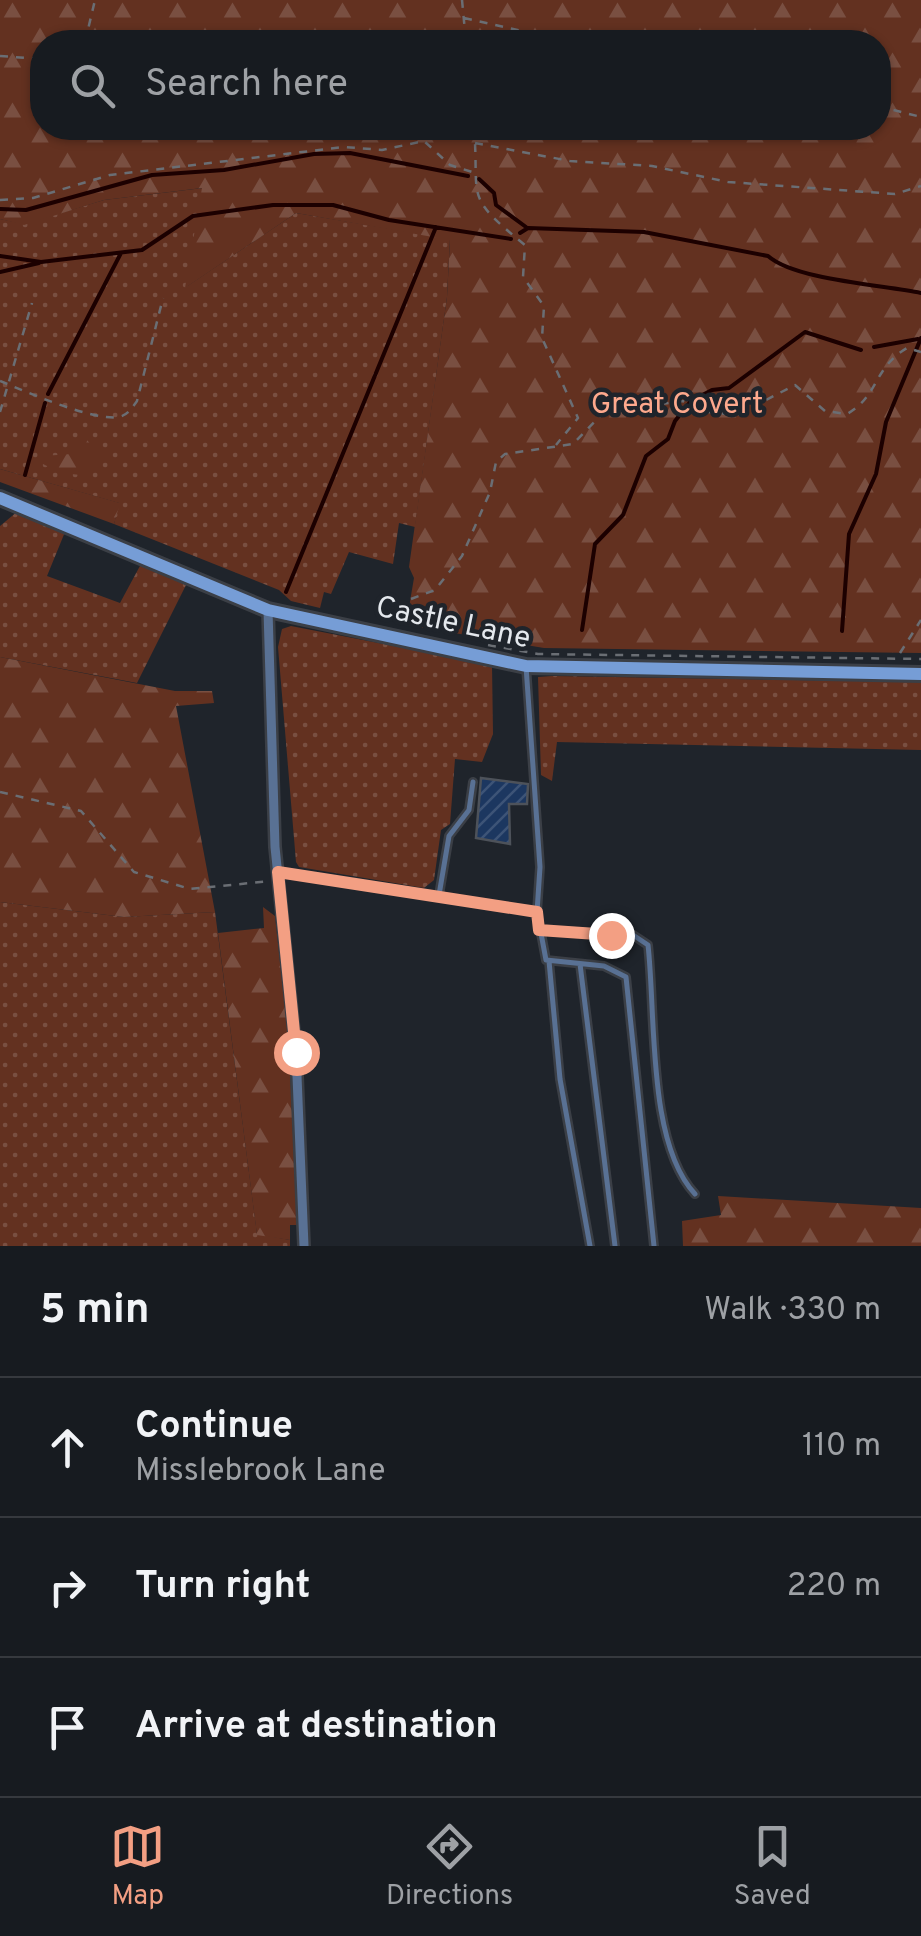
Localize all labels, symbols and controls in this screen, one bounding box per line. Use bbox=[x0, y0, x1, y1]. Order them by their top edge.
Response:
search box bbox=[30, 30, 891, 140]
icon: search bbox=[65, 58, 120, 113]
text: Search here bbox=[145, 61, 348, 110]
park label: Great Covert bbox=[591, 387, 763, 424]
street label: Castle Lane bbox=[372, 590, 534, 658]
route end bbox=[589, 913, 635, 959]
route start bbox=[274, 1030, 320, 1076]
text: 5 min bbox=[40, 1285, 150, 1338]
text: Walk · 330 m bbox=[704, 1291, 881, 1331]
text: Continue bbox=[135, 1403, 293, 1452]
icon: ahead bbox=[40, 1420, 95, 1475]
text: 110 m bbox=[802, 1427, 881, 1467]
text: Misslebrook Lane bbox=[135, 1452, 386, 1492]
icon: right bbox=[40, 1560, 95, 1615]
text: Turn right bbox=[135, 1563, 310, 1612]
text: 220 m bbox=[787, 1567, 881, 1607]
icon: arrive bbox=[40, 1700, 95, 1755]
text: Arrive at destination bbox=[135, 1703, 498, 1752]
tab: Map bbox=[110, 1819, 165, 1915]
tab: Directions bbox=[386, 1819, 513, 1915]
tab: Saved bbox=[734, 1819, 811, 1915]

